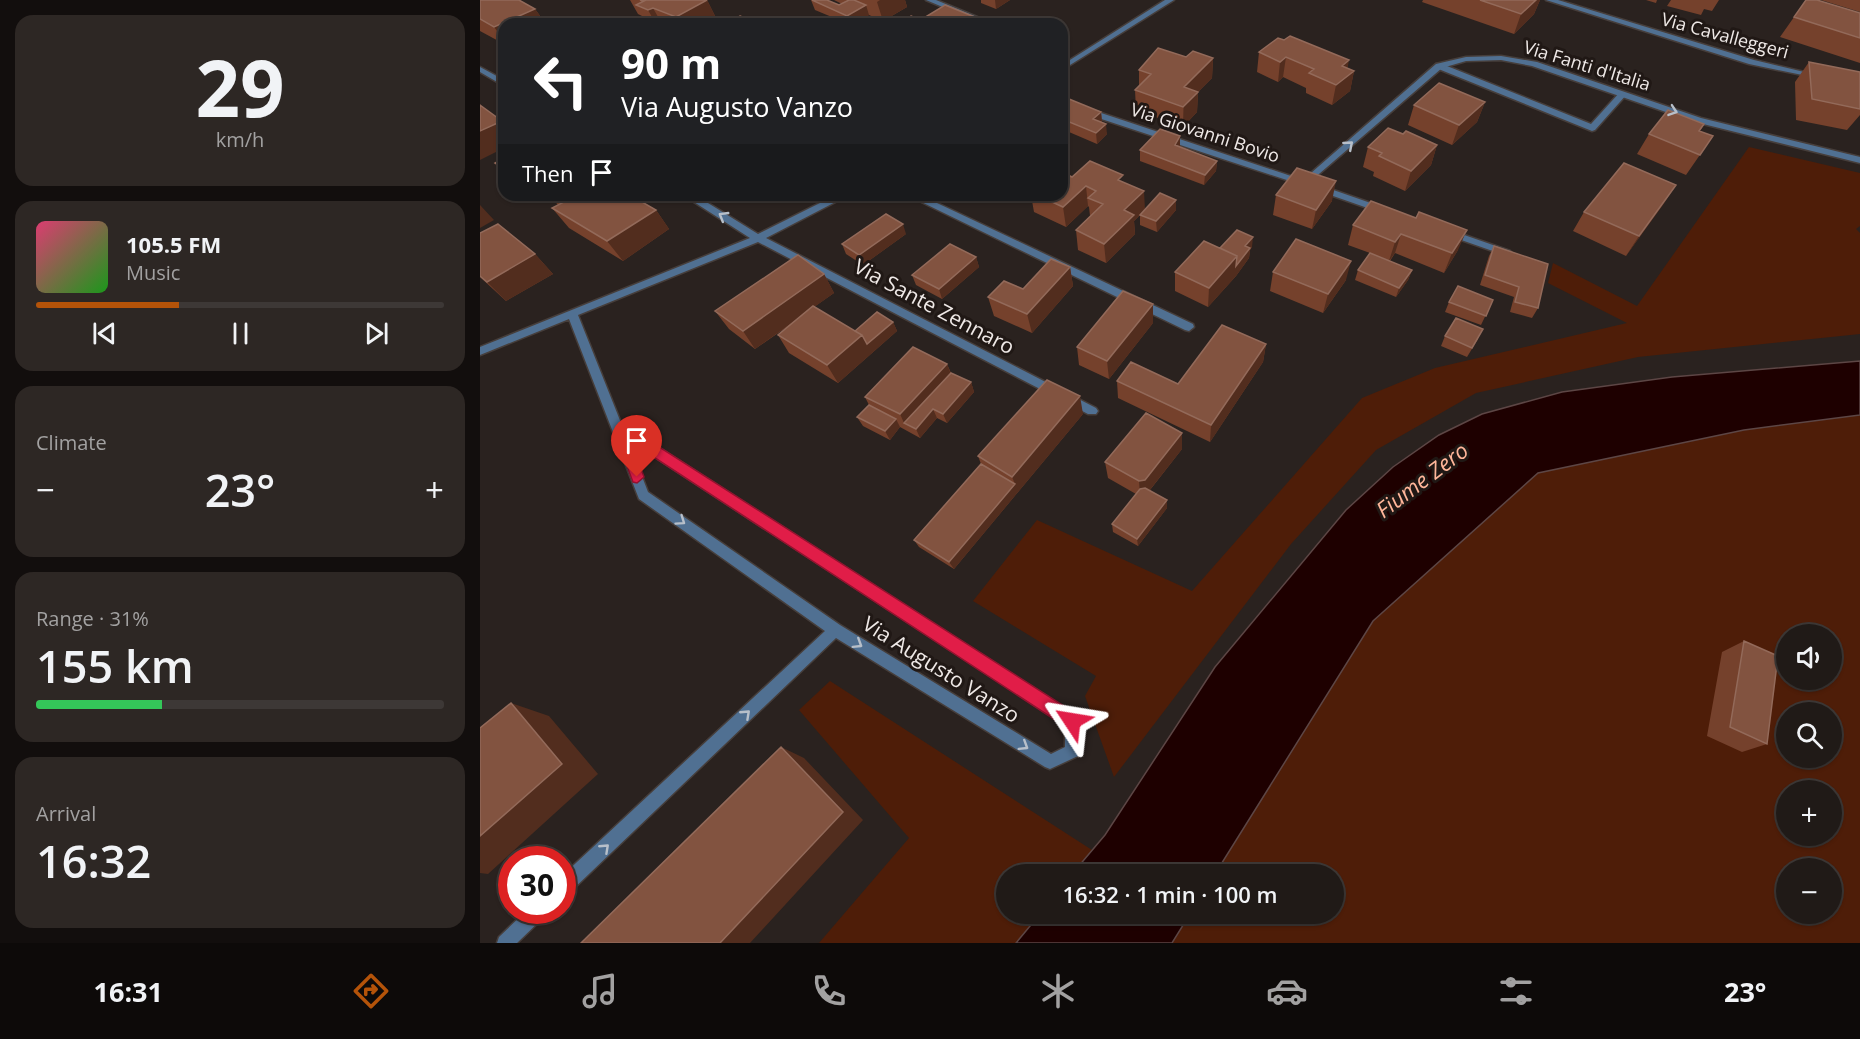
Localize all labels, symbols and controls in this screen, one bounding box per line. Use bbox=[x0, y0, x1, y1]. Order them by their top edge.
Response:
street label: Via Cavalleggeri bbox=[1659, 6, 1792, 64]
text: 29 bbox=[195, 34, 285, 140]
text: 90 m bbox=[621, 34, 721, 91]
street label: Via Fanti d'Italia bbox=[1521, 34, 1654, 96]
icon: left bbox=[522, 42, 600, 120]
text: Via Augusto Vanzo bbox=[621, 88, 853, 125]
street label: Via Giovanni Bovio bbox=[1128, 97, 1283, 167]
one-way arrow bbox=[1667, 104, 1678, 117]
text: km/h bbox=[216, 126, 264, 153]
one-way arrow bbox=[1342, 141, 1353, 152]
icon: arrive bbox=[585, 156, 618, 189]
text: Then bbox=[522, 158, 573, 188]
one-way arrow bbox=[719, 212, 729, 224]
text: 105.5 FM bbox=[126, 229, 221, 259]
street label: Via Sante Zennaro bbox=[849, 252, 1020, 360]
text: Music bbox=[126, 259, 180, 286]
icon: previous bbox=[88, 317, 121, 350]
icon: pause bbox=[224, 317, 257, 350]
icon: next bbox=[360, 317, 393, 350]
pin bbox=[611, 415, 662, 477]
icon: arrive bbox=[620, 424, 653, 457]
text: Climate bbox=[36, 429, 107, 456]
water label: Fiume Zero bbox=[1369, 435, 1474, 524]
text: 23° bbox=[205, 459, 275, 520]
text: − bbox=[36, 467, 55, 512]
text: + bbox=[425, 467, 444, 512]
one-way arrow bbox=[674, 514, 685, 525]
text: Range · 31% bbox=[36, 605, 149, 632]
street label: Via Augusto Vanzo bbox=[858, 609, 1025, 729]
map controls bbox=[1776, 624, 1842, 924]
button: sound bbox=[1776, 624, 1842, 690]
text: 155 km bbox=[36, 635, 194, 696]
one-way arrow bbox=[852, 636, 862, 648]
position arrow bbox=[1040, 689, 1104, 753]
button: search bbox=[1776, 702, 1842, 768]
one-way arrow bbox=[740, 710, 750, 721]
one-way arrow bbox=[1018, 739, 1028, 751]
button: + bbox=[1776, 780, 1842, 846]
text: Arrival bbox=[36, 800, 96, 827]
text: 16:32 bbox=[36, 830, 151, 891]
one-way arrow bbox=[598, 844, 609, 855]
speed limit sign: 30 bbox=[498, 846, 576, 924]
button: − bbox=[1776, 858, 1842, 924]
text: 16:32 · 1 min · 100 m bbox=[1062, 879, 1278, 909]
icon: directions bbox=[350, 970, 392, 1012]
icon: music bbox=[579, 970, 621, 1012]
icon: phone bbox=[808, 970, 850, 1012]
icon: climate bbox=[1037, 970, 1079, 1012]
icon: car bbox=[1266, 970, 1308, 1012]
icon: filters bbox=[1495, 970, 1537, 1012]
text: 16:31 bbox=[94, 973, 163, 1010]
text: 23° bbox=[1724, 973, 1766, 1010]

